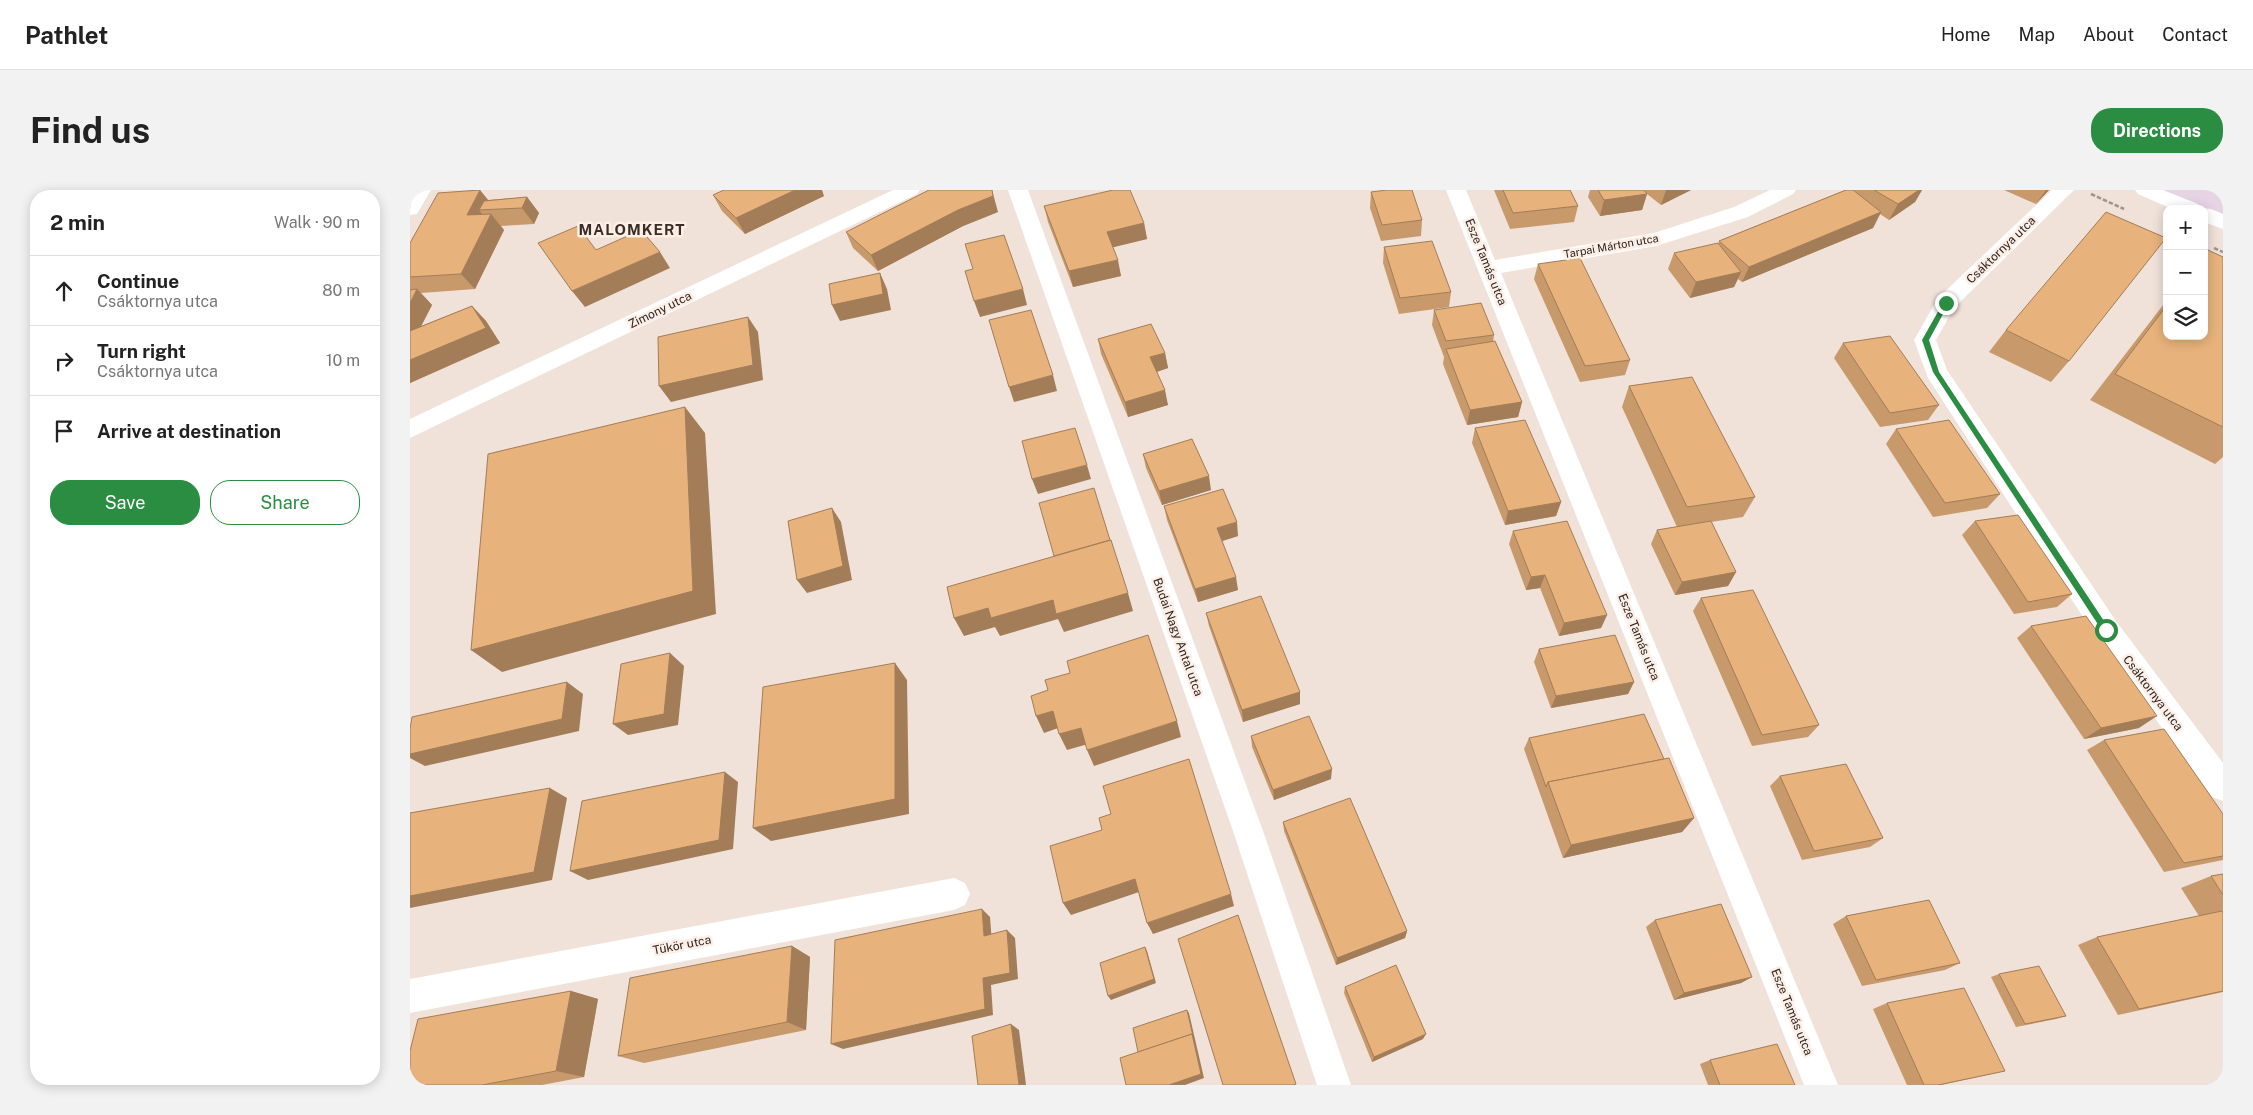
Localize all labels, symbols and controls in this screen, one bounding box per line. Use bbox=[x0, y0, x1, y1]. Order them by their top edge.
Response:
text: Pathlet bbox=[25, 21, 108, 49]
text: Home bbox=[1941, 24, 1991, 45]
text: Map bbox=[2019, 24, 2055, 45]
text: About bbox=[2083, 24, 2134, 45]
text: Contact bbox=[2162, 24, 2228, 45]
button: Directions bbox=[2091, 108, 2223, 153]
text: Find us bbox=[30, 110, 150, 151]
map controls bbox=[2163, 205, 2208, 340]
button: + bbox=[2163, 205, 2208, 250]
text: 2 min bbox=[50, 210, 105, 235]
text: Walk · 90 m bbox=[274, 213, 360, 232]
street label: Csáktornya utca bbox=[1964, 213, 2038, 287]
street label: Esze Tamás utca bbox=[1462, 217, 1510, 307]
district label: MALOMKERT bbox=[578, 221, 686, 238]
street label: Tarpai Márton utca bbox=[1563, 232, 1659, 260]
button: − bbox=[2163, 250, 2208, 295]
text: Continue bbox=[97, 270, 179, 292]
icon: ahead bbox=[50, 277, 78, 305]
text: 80 m bbox=[322, 281, 360, 300]
street label: Zimony utca bbox=[626, 289, 694, 331]
text: Csáktornya utca bbox=[97, 292, 218, 311]
route end bbox=[1935, 292, 1958, 315]
button: layers bbox=[2163, 295, 2208, 340]
text: Turn right bbox=[97, 340, 186, 362]
icon: right bbox=[50, 347, 78, 375]
text: 10 m bbox=[326, 351, 360, 370]
text: Csáktornya utca bbox=[97, 362, 218, 381]
icon: arrive bbox=[50, 417, 78, 445]
text: Arrive at destination bbox=[97, 420, 281, 442]
button: Save bbox=[50, 480, 200, 525]
button: Share bbox=[210, 480, 360, 525]
street label: Budai Nagy Antal utca bbox=[1150, 576, 1206, 698]
street label: Esze Tamás utca bbox=[1615, 592, 1663, 682]
route start bbox=[2095, 619, 2118, 642]
street label: Csáktornya utca bbox=[2120, 653, 2186, 733]
street label: Tükör utca bbox=[652, 933, 712, 957]
street label: Esze Tamás utca bbox=[1768, 967, 1816, 1057]

